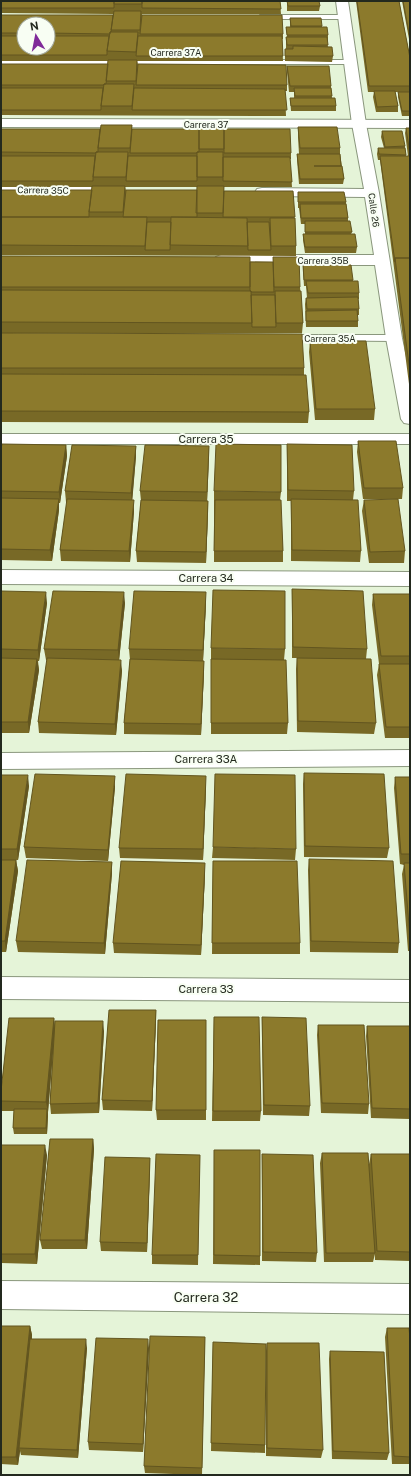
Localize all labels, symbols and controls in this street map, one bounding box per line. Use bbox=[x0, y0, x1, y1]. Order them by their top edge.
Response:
north arrow bbox=[16, 16, 56, 56]
text: N bbox=[29, 19, 40, 33]
street label: Carrera 37A bbox=[151, 47, 202, 58]
street label: Carrera 37 bbox=[184, 119, 228, 130]
street label: Carrera 35C bbox=[17, 184, 69, 196]
street label: Calle 26 bbox=[366, 192, 382, 228]
street label: Carrera 35B bbox=[297, 255, 349, 266]
street label: Carrera 35A bbox=[304, 333, 356, 344]
street label: Carrera 35 bbox=[178, 433, 234, 445]
street label: Carrera 34 bbox=[178, 572, 234, 584]
street label: Carrera 33A bbox=[175, 753, 238, 765]
street label: Carrera 33 bbox=[179, 983, 234, 995]
street label: Carrera 32 bbox=[174, 1290, 239, 1305]

